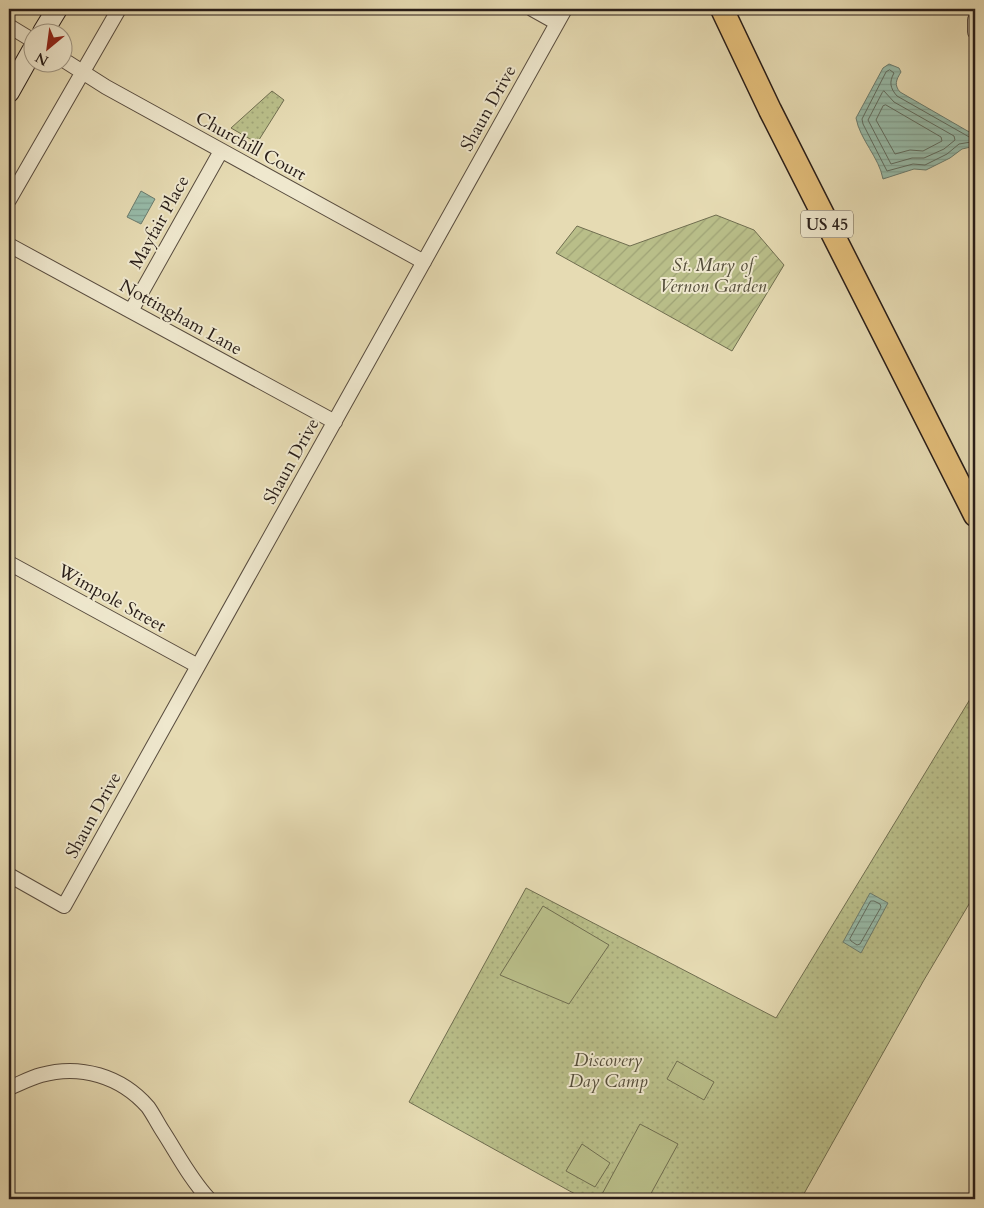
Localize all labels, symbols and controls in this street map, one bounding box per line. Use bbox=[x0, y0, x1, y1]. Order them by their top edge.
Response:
north arrow bbox=[22, 22, 72, 72]
text: N bbox=[32, 48, 52, 70]
street label: Shaun Drive bbox=[454, 61, 522, 156]
street label: Churchill Court bbox=[191, 106, 311, 187]
street label: Mayfair Place bbox=[123, 171, 195, 274]
road number: US 45 bbox=[801, 210, 853, 238]
park label: St. Mary of Vernon Garden bbox=[660, 253, 767, 299]
street label: Nottingham Lane bbox=[115, 273, 247, 361]
street label: Shaun Drive bbox=[257, 414, 325, 509]
street label: Wimpole Street bbox=[52, 558, 171, 639]
street label: Shaun Drive bbox=[59, 768, 127, 863]
park label: Discovery Day Camp bbox=[568, 1048, 648, 1094]

